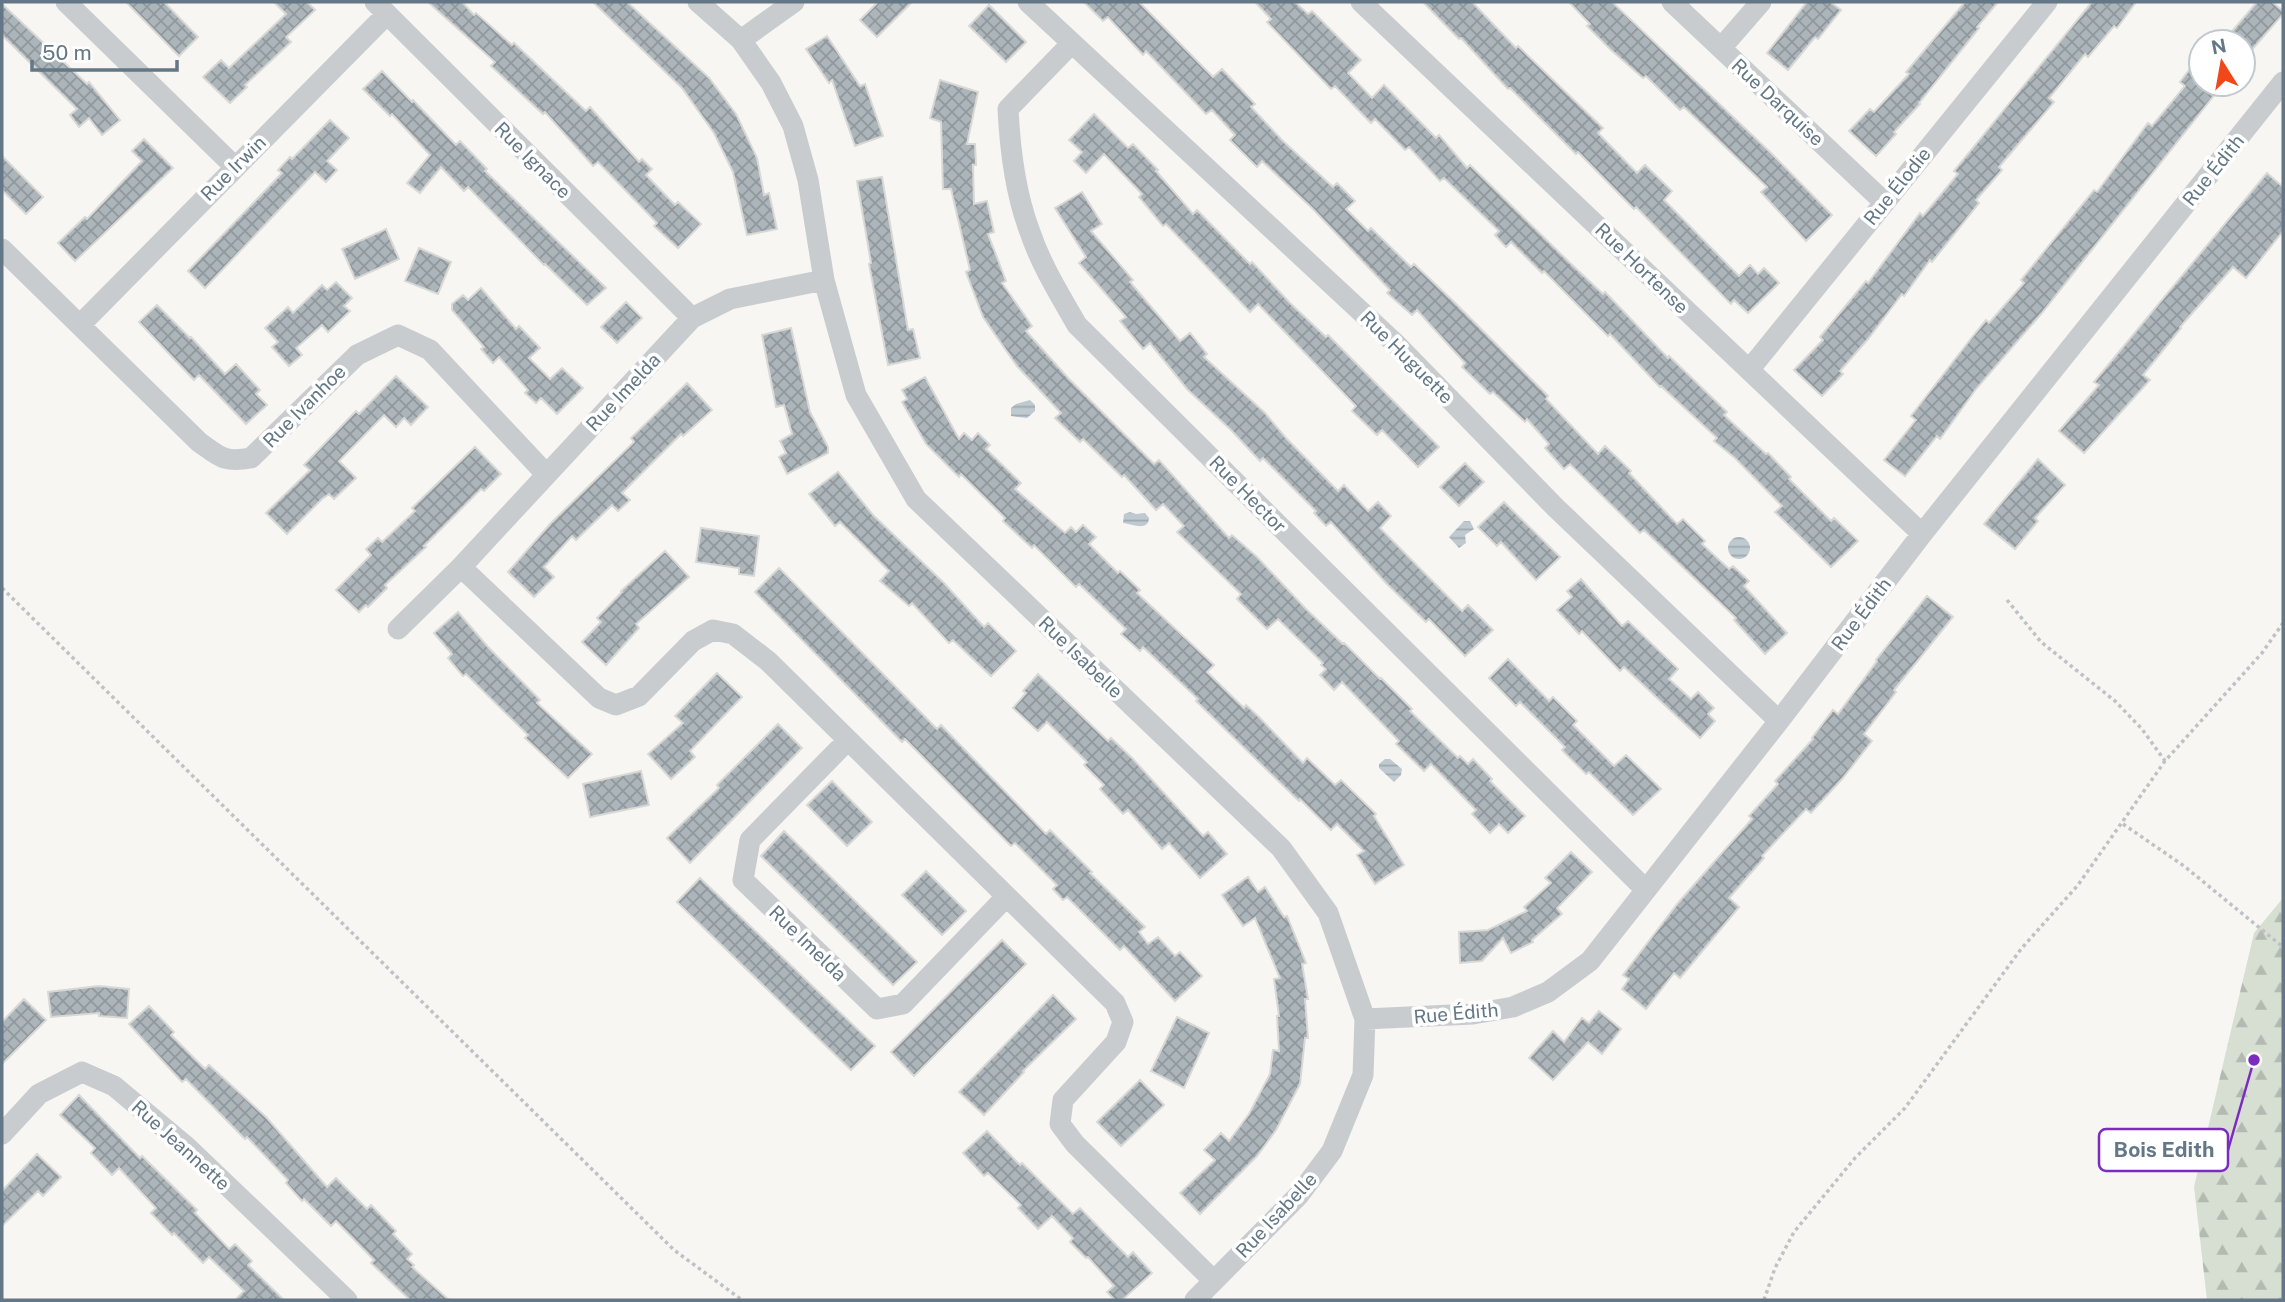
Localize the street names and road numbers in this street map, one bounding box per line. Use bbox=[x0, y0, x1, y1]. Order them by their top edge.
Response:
street label: Rue Darquise bbox=[1728, 54, 1828, 150]
street label: Rue Ignace bbox=[490, 117, 576, 203]
street label: Rue Édith bbox=[2178, 130, 2248, 210]
street label: Rue Irwin bbox=[196, 131, 270, 205]
street label: Rue Élodie bbox=[1859, 143, 1935, 229]
street label: Rue Hortense bbox=[1591, 218, 1693, 318]
street label: Rue Huguette bbox=[1356, 306, 1458, 408]
street label: Rue Imelda bbox=[581, 348, 665, 436]
street label: Rue Ivanhoe bbox=[258, 360, 350, 452]
street label: Rue Hector bbox=[1205, 451, 1291, 537]
street label: Rue Édith bbox=[1827, 573, 1895, 655]
street label: Rue Isabelle bbox=[1034, 612, 1128, 702]
street label: Rue Imelda bbox=[765, 901, 851, 985]
street label: Rue Édith bbox=[1413, 998, 1499, 1028]
street label: Rue Jeannette bbox=[128, 1095, 234, 1195]
street label: Rue Isabelle bbox=[1231, 1168, 1321, 1262]

